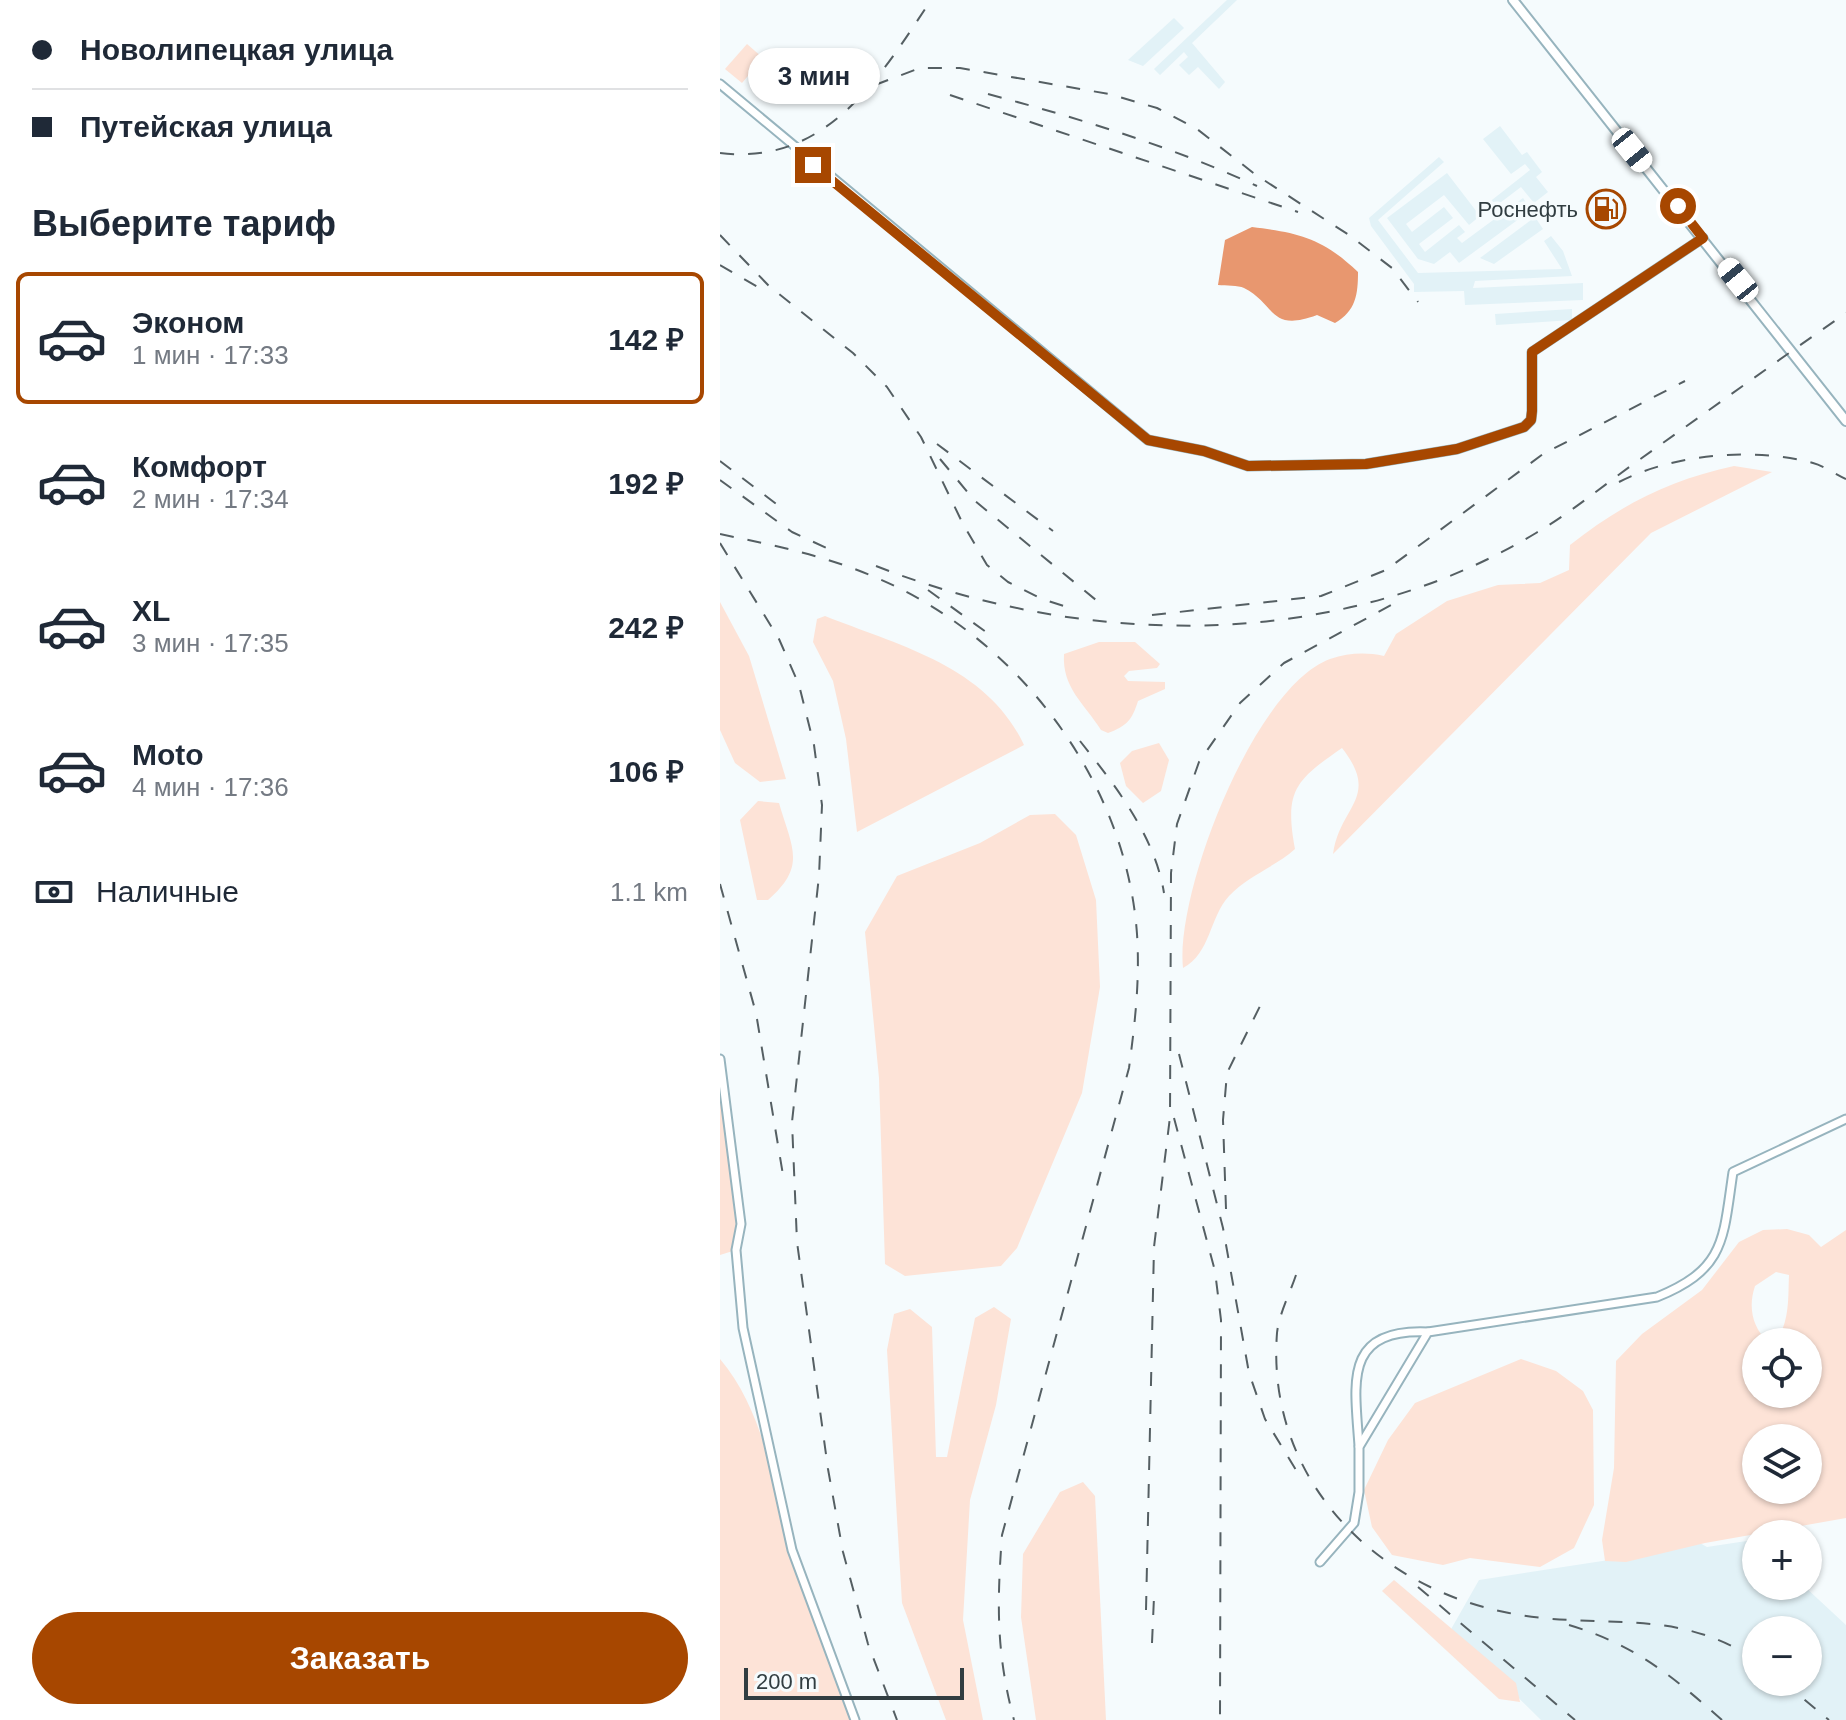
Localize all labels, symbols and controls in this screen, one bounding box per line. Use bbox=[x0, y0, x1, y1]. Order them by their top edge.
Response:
text: Новолипецкая улица bbox=[80, 33, 393, 66]
callout: 3 мин bbox=[747, 49, 879, 105]
text: 3 мин bbox=[778, 61, 850, 91]
text: Путейская улица bbox=[80, 110, 332, 143]
car bbox=[1608, 124, 1656, 176]
route end bbox=[795, 147, 831, 183]
fuel station icon: Роснефть bbox=[1585, 188, 1627, 230]
route start bbox=[1660, 188, 1696, 224]
place label: Роснефть bbox=[1478, 197, 1578, 222]
text: Выберите тариф bbox=[32, 203, 336, 244]
car bbox=[1714, 254, 1762, 306]
icon: car bbox=[36, 302, 108, 374]
text: Эконом bbox=[132, 306, 245, 339]
text: 142 ₽ bbox=[608, 323, 684, 356]
text: 1 мин · 17:33 bbox=[132, 340, 289, 370]
icon: car bbox=[36, 446, 108, 518]
text: Комфорт bbox=[132, 450, 267, 483]
text: 192 ₽ bbox=[608, 467, 684, 500]
text: 2 мин · 17:34 bbox=[132, 484, 289, 514]
icon: car bbox=[36, 590, 108, 662]
text: XL bbox=[132, 594, 170, 627]
text: 242 ₽ bbox=[608, 611, 684, 644]
text: 3 мин · 17:35 bbox=[132, 628, 289, 658]
icon: car bbox=[36, 734, 108, 806]
text: Moto bbox=[132, 738, 204, 771]
text: 106 ₽ bbox=[608, 755, 684, 788]
text: 4 мин · 17:36 bbox=[132, 772, 289, 802]
icon: cash bbox=[32, 870, 76, 914]
text: Наличные bbox=[96, 875, 239, 908]
text: 1.1 km bbox=[610, 877, 688, 907]
map controls bbox=[1742, 1328, 1822, 1696]
button: locate bbox=[1742, 1328, 1822, 1408]
button: layers bbox=[1742, 1424, 1822, 1504]
button: + bbox=[1742, 1520, 1822, 1600]
button: Заказать bbox=[32, 1612, 688, 1704]
button: − bbox=[1742, 1616, 1822, 1696]
scale bar bbox=[744, 1664, 964, 1700]
text: 200 m bbox=[756, 1669, 817, 1694]

